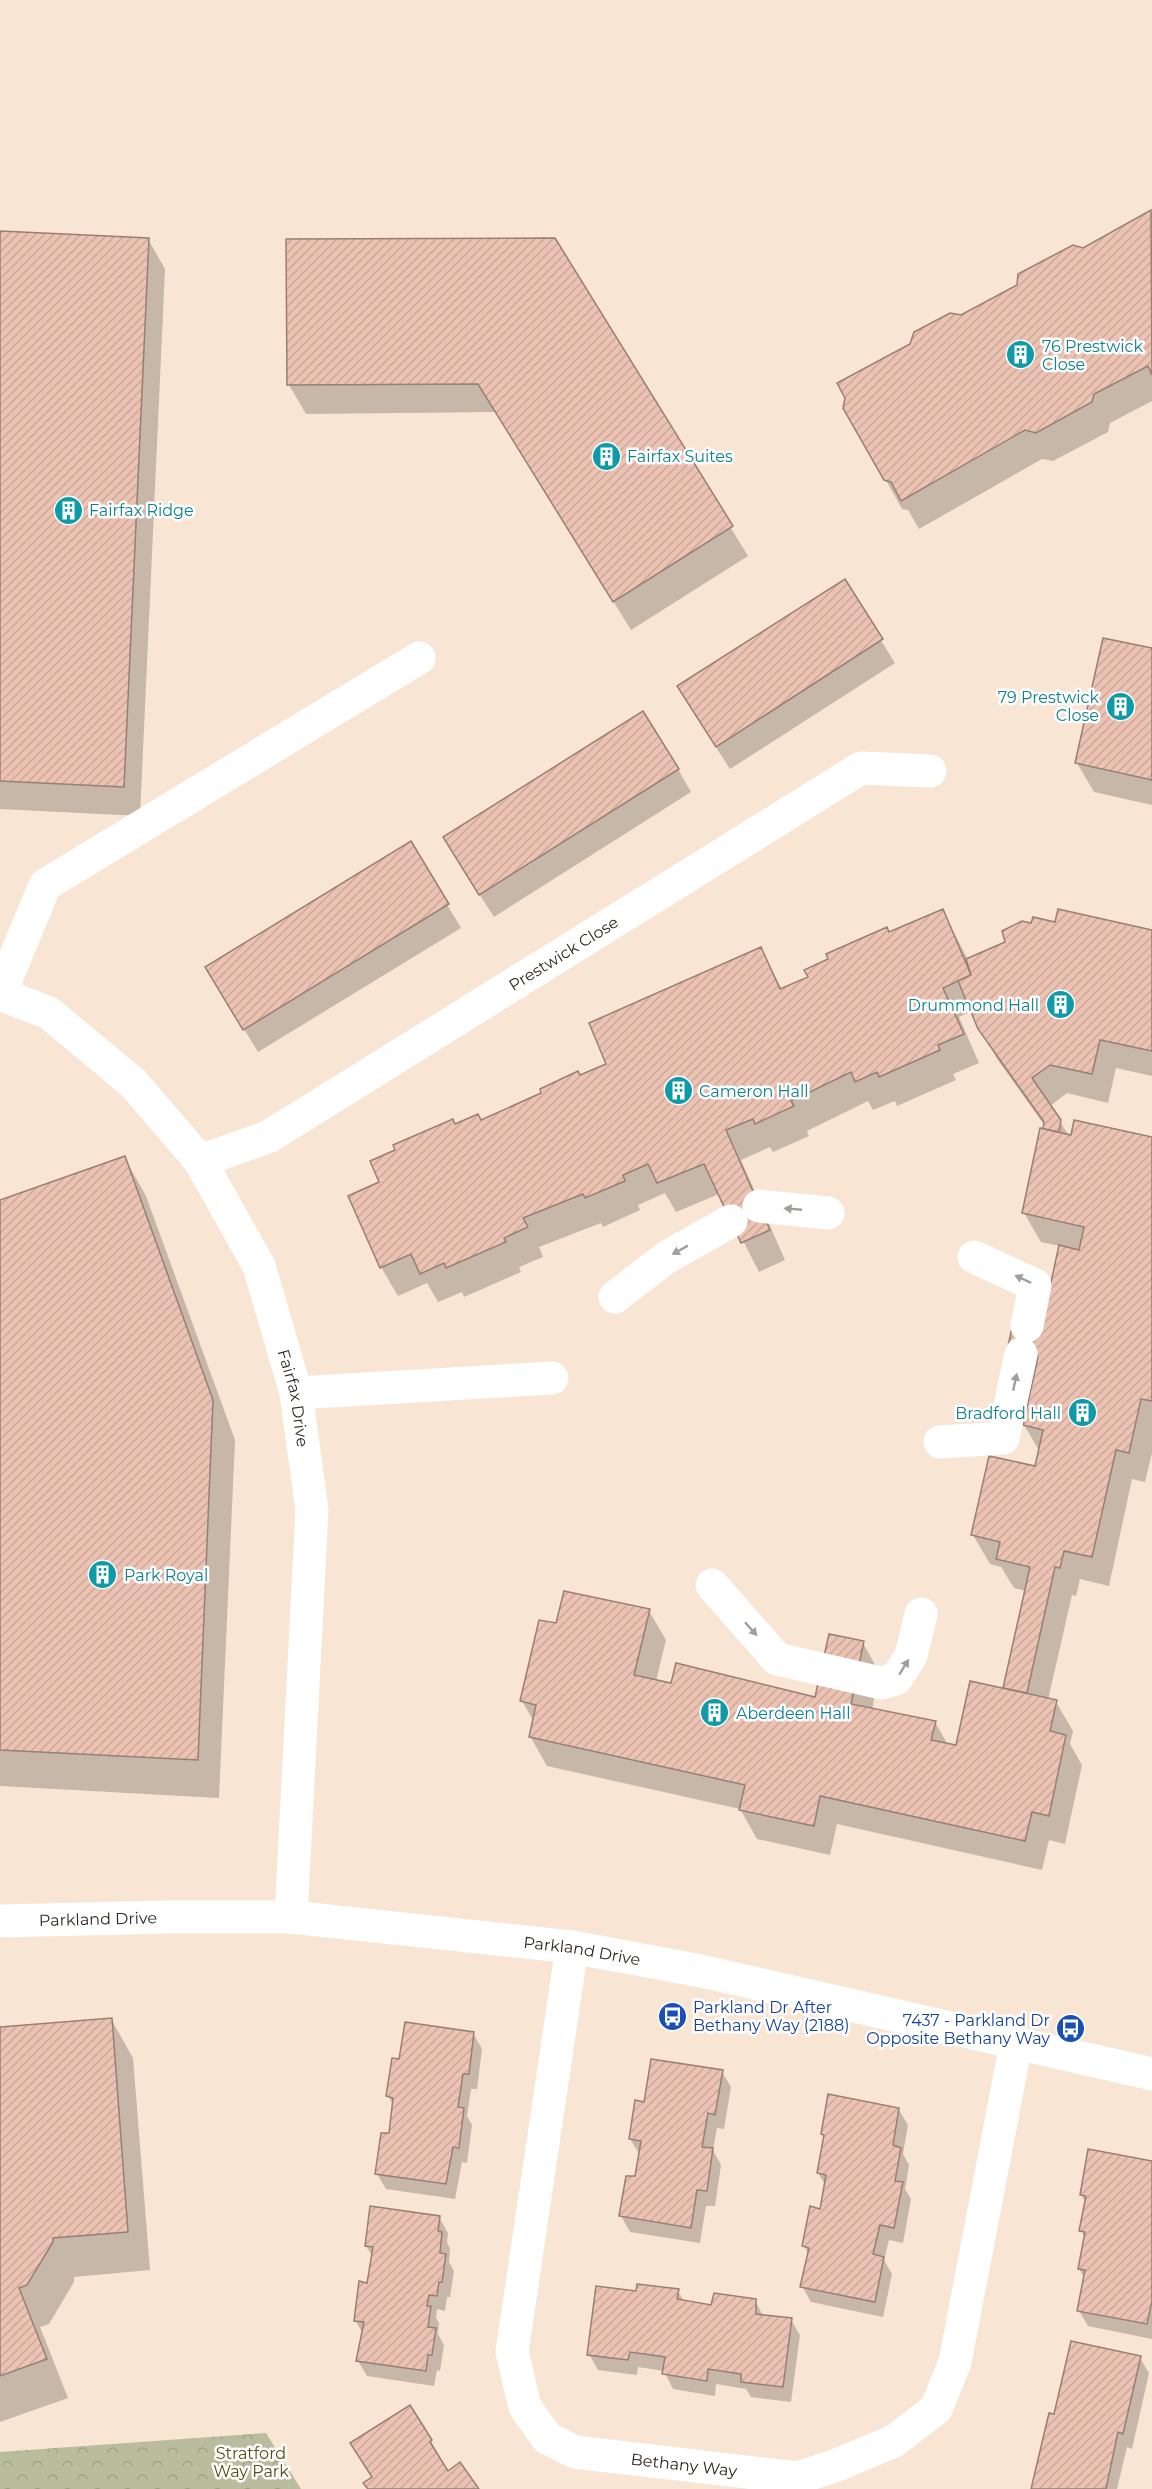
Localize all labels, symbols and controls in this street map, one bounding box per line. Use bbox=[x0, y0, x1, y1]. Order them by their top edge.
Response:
place label: 76 Prestwick Close bbox=[1042, 337, 1143, 374]
building icon: 76 Prestwick Close bbox=[1005, 339, 1037, 371]
building icon: Fairfax Suites bbox=[590, 440, 622, 472]
place label: Fairfax Suites bbox=[627, 447, 733, 466]
building icon: Fairfax Ridge bbox=[52, 494, 84, 526]
place label: Fairfax Ridge bbox=[89, 501, 194, 520]
place label: 79 Prestwick Close bbox=[998, 688, 1099, 725]
building icon: 79 Prestwick Close bbox=[1104, 690, 1136, 722]
street label: Prestwick Close bbox=[505, 912, 622, 994]
building icon: Drummond Hall bbox=[1044, 989, 1076, 1021]
place label: Drummond Hall bbox=[908, 996, 1039, 1015]
building icon: Cameron Hall bbox=[662, 1075, 694, 1107]
place label: Cameron Hall bbox=[699, 1082, 809, 1101]
one-way arrow bbox=[784, 1204, 803, 1214]
one-way arrow bbox=[672, 1244, 688, 1255]
one-way arrow bbox=[1015, 1275, 1032, 1284]
street label: Fairfax Drive bbox=[274, 1347, 313, 1448]
one-way arrow bbox=[1011, 1372, 1021, 1391]
building icon: Bradford Hall bbox=[1066, 1397, 1098, 1429]
place label: Bradford Hall bbox=[955, 1404, 1061, 1423]
building icon: Park Royal bbox=[87, 1559, 119, 1591]
place label: Park Royal bbox=[124, 1566, 208, 1585]
one-way arrow bbox=[744, 1621, 757, 1636]
one-way arrow bbox=[898, 1659, 909, 1675]
building icon: Aberdeen Hall bbox=[699, 1697, 731, 1729]
place label: Aberdeen Hall bbox=[736, 1704, 850, 1723]
street label: Parkland Drive bbox=[39, 1908, 157, 1930]
street label: Parkland Drive bbox=[523, 1932, 642, 1969]
place label: Parkland Dr After Bethany Way (2188) bbox=[693, 1998, 850, 2035]
bus stop icon: Parkland Dr After Bethany Way (2188) bbox=[656, 2000, 688, 2032]
place label: 7437 - Parkland Dr Opposite Bethany Way bbox=[866, 2011, 1050, 2048]
bus stop icon: 7437 - Parkland Dr Opposite Bethany Way bbox=[1055, 2013, 1087, 2045]
park label: Stratford Way Park bbox=[213, 2444, 289, 2481]
street label: Bethany Way bbox=[630, 2449, 738, 2480]

